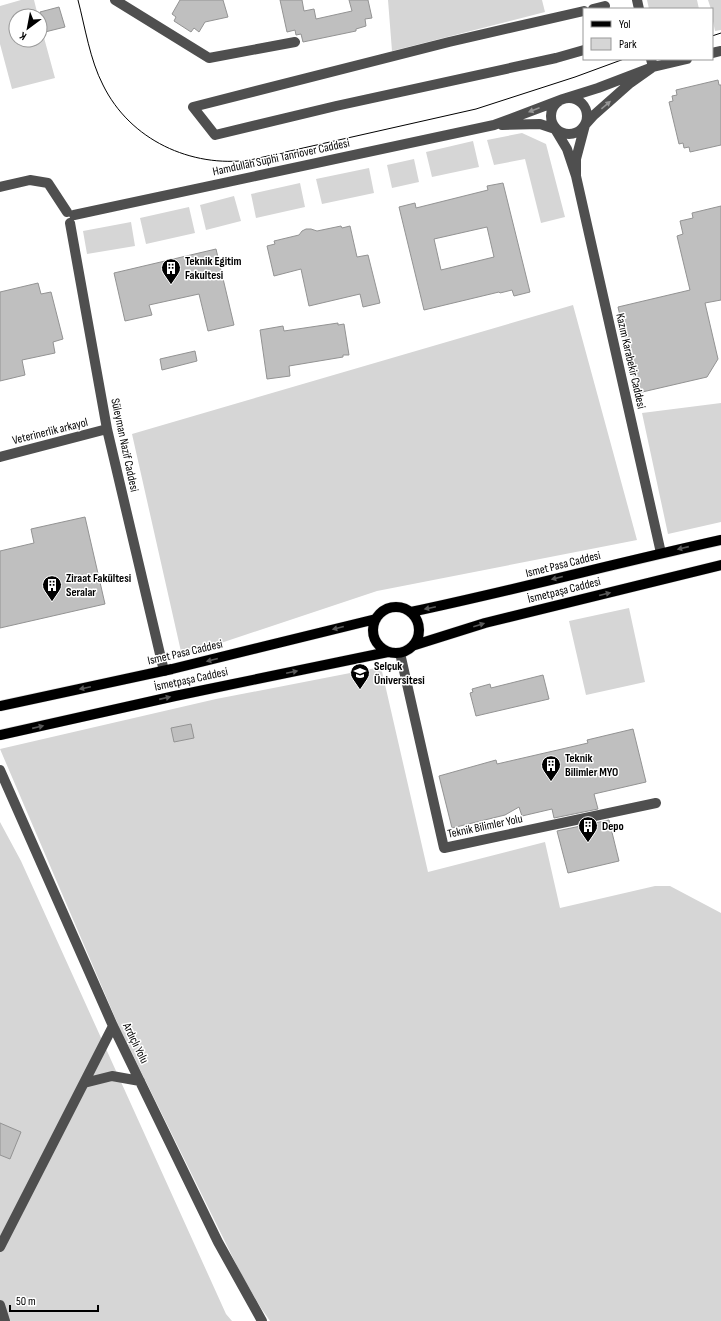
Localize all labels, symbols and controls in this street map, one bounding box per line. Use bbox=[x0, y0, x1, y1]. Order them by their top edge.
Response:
north arrow bbox=[8, 8, 48, 48]
legend bbox=[583, 8, 713, 60]
text: Yol bbox=[619, 17, 631, 32]
text: K bbox=[17, 29, 29, 43]
text: Park bbox=[619, 37, 637, 52]
one-way arrow bbox=[601, 100, 611, 109]
one-way arrow bbox=[528, 107, 540, 113]
street label: Hamdullah Suphi Tanriover Caddesi bbox=[211, 136, 351, 179]
place label: Teknik Egitim Fakultesi bbox=[185, 254, 241, 283]
building icon: Teknik Egitim Fakultesi bbox=[160, 257, 182, 285]
street label: Kazım Karabekir Caddesi bbox=[612, 312, 649, 410]
street label: Süleyman Nazif Caddesi bbox=[107, 397, 142, 493]
street label: Veterinerlik arkayol bbox=[11, 415, 90, 448]
one-way arrow bbox=[677, 546, 689, 552]
street label: Ismet Pasa Caddesi bbox=[524, 548, 602, 581]
place label: Ziraat Fakültesi Seralar bbox=[66, 571, 131, 600]
building icon: Ziraat Fakültesi Seralar bbox=[41, 574, 63, 602]
street label: İsmetpaşa Caddesi bbox=[526, 574, 602, 607]
one-way arrow bbox=[550, 576, 563, 582]
one-way arrow bbox=[599, 591, 611, 597]
one-way arrow bbox=[424, 606, 436, 612]
one-way arrow bbox=[473, 622, 485, 628]
one-way arrow bbox=[331, 625, 343, 631]
street label: Ismet Pasa Caddesi bbox=[146, 637, 224, 668]
one-way arrow bbox=[205, 657, 218, 663]
place label: Selçuk Üniversitesi bbox=[374, 659, 425, 688]
school or university icon: Selçuk Üniversitesi bbox=[349, 662, 371, 690]
street label: İsmetpaşa Caddesi bbox=[153, 664, 229, 695]
one-way arrow bbox=[286, 668, 298, 674]
one-way arrow bbox=[79, 686, 91, 692]
one-way arrow bbox=[159, 695, 171, 701]
one-way arrow bbox=[32, 723, 44, 729]
place label: Teknik Bilimler MYO bbox=[565, 751, 618, 780]
building icon: Teknik Bilimler MYO bbox=[540, 754, 562, 782]
street label: Teknik Bilimler Yolu bbox=[446, 811, 524, 842]
building icon: Depo bbox=[577, 815, 599, 843]
place label: Depo bbox=[602, 819, 624, 834]
street label: Ardıçlı Yolu bbox=[119, 1019, 152, 1066]
scale bar bbox=[10, 1287, 98, 1313]
text: 50 m bbox=[16, 1294, 36, 1309]

